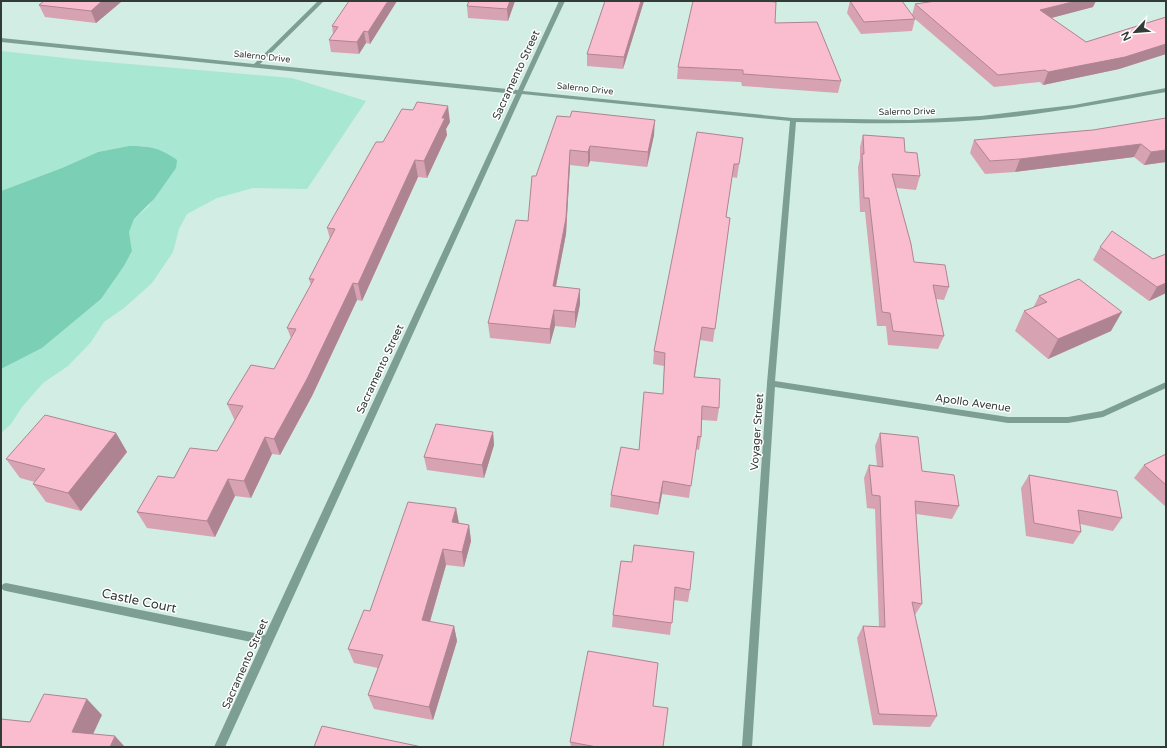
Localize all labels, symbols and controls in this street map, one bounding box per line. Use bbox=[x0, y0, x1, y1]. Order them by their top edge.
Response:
north arrow bbox=[1115, 12, 1155, 52]
street label: Sacramento Street bbox=[490, 28, 542, 122]
text: N bbox=[1119, 29, 1134, 43]
street label: Salerno Drive bbox=[233, 49, 291, 65]
street label: Salerno Drive bbox=[556, 81, 614, 97]
street label: Salerno Drive bbox=[878, 106, 936, 118]
street label: Sacramento Street bbox=[354, 322, 406, 416]
street label: Apollo Avenue bbox=[934, 391, 1012, 415]
street label: Voyager Street bbox=[748, 393, 766, 471]
street label: Castle Court bbox=[100, 585, 178, 617]
street label: Sacramento Street bbox=[219, 617, 271, 711]

